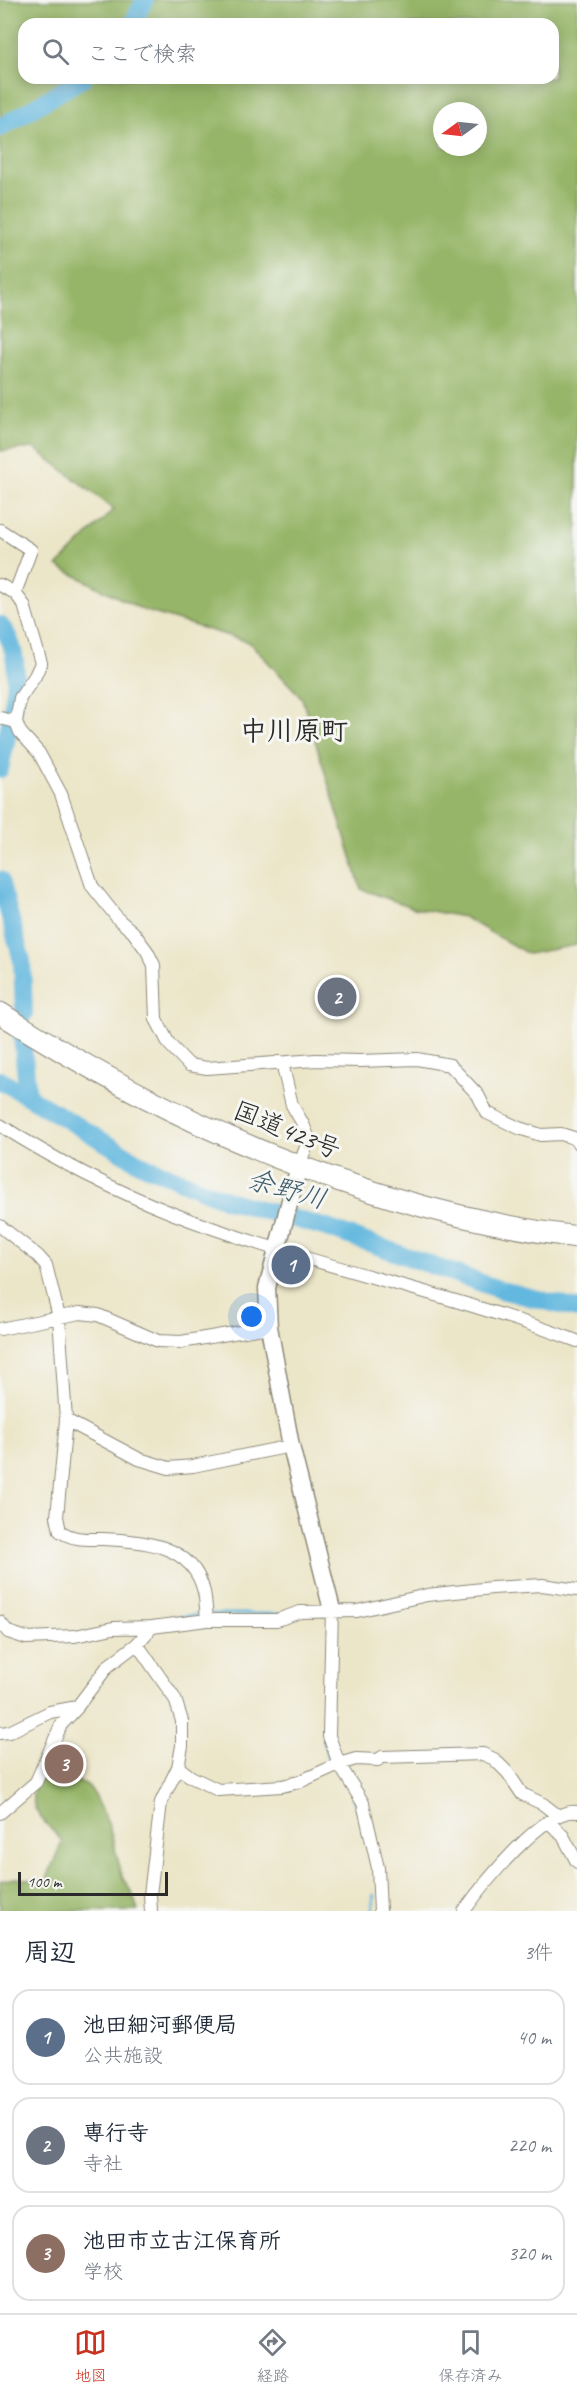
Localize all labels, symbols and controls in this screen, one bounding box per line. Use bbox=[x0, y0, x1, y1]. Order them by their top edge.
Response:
search box bbox=[18, 18, 559, 84]
icon: search bbox=[39, 35, 72, 68]
text: ここで検索 bbox=[87, 40, 197, 68]
north arrow bbox=[433, 102, 487, 156]
district label: 中川原町 bbox=[240, 714, 348, 748]
pin: 2 bbox=[318, 974, 356, 1020]
street label: 国道423号 bbox=[228, 1094, 346, 1166]
water label: 余野川 bbox=[243, 1161, 331, 1217]
pin: 1 bbox=[272, 1242, 310, 1288]
your location bbox=[237, 1302, 266, 1331]
pin: 3 bbox=[44, 1742, 84, 1786]
scale bar bbox=[18, 1869, 168, 1896]
text: 100 m bbox=[27, 1872, 61, 1892]
text: 周辺 bbox=[24, 1936, 76, 1969]
text: 3件 bbox=[524, 1940, 553, 1965]
text: 池田細河郵便局 bbox=[83, 2011, 237, 2039]
text: 1 bbox=[41, 2025, 50, 2050]
text: 40 m bbox=[517, 2025, 551, 2050]
text: 公共施設 bbox=[83, 2043, 163, 2068]
text: 専行寺 bbox=[83, 2119, 149, 2147]
text: 2 bbox=[41, 2133, 50, 2158]
text: 220 m bbox=[508, 2133, 551, 2158]
text: 寺社 bbox=[83, 2151, 123, 2176]
text: 池田市立古江保育所 bbox=[83, 2227, 281, 2255]
text: 3 bbox=[41, 2241, 50, 2266]
text: 320 m bbox=[508, 2241, 551, 2266]
text: 学校 bbox=[83, 2259, 123, 2284]
tab: 地図 bbox=[74, 2326, 107, 2386]
tab: 経路 bbox=[256, 2326, 289, 2386]
tab: 保存済み bbox=[438, 2326, 502, 2386]

